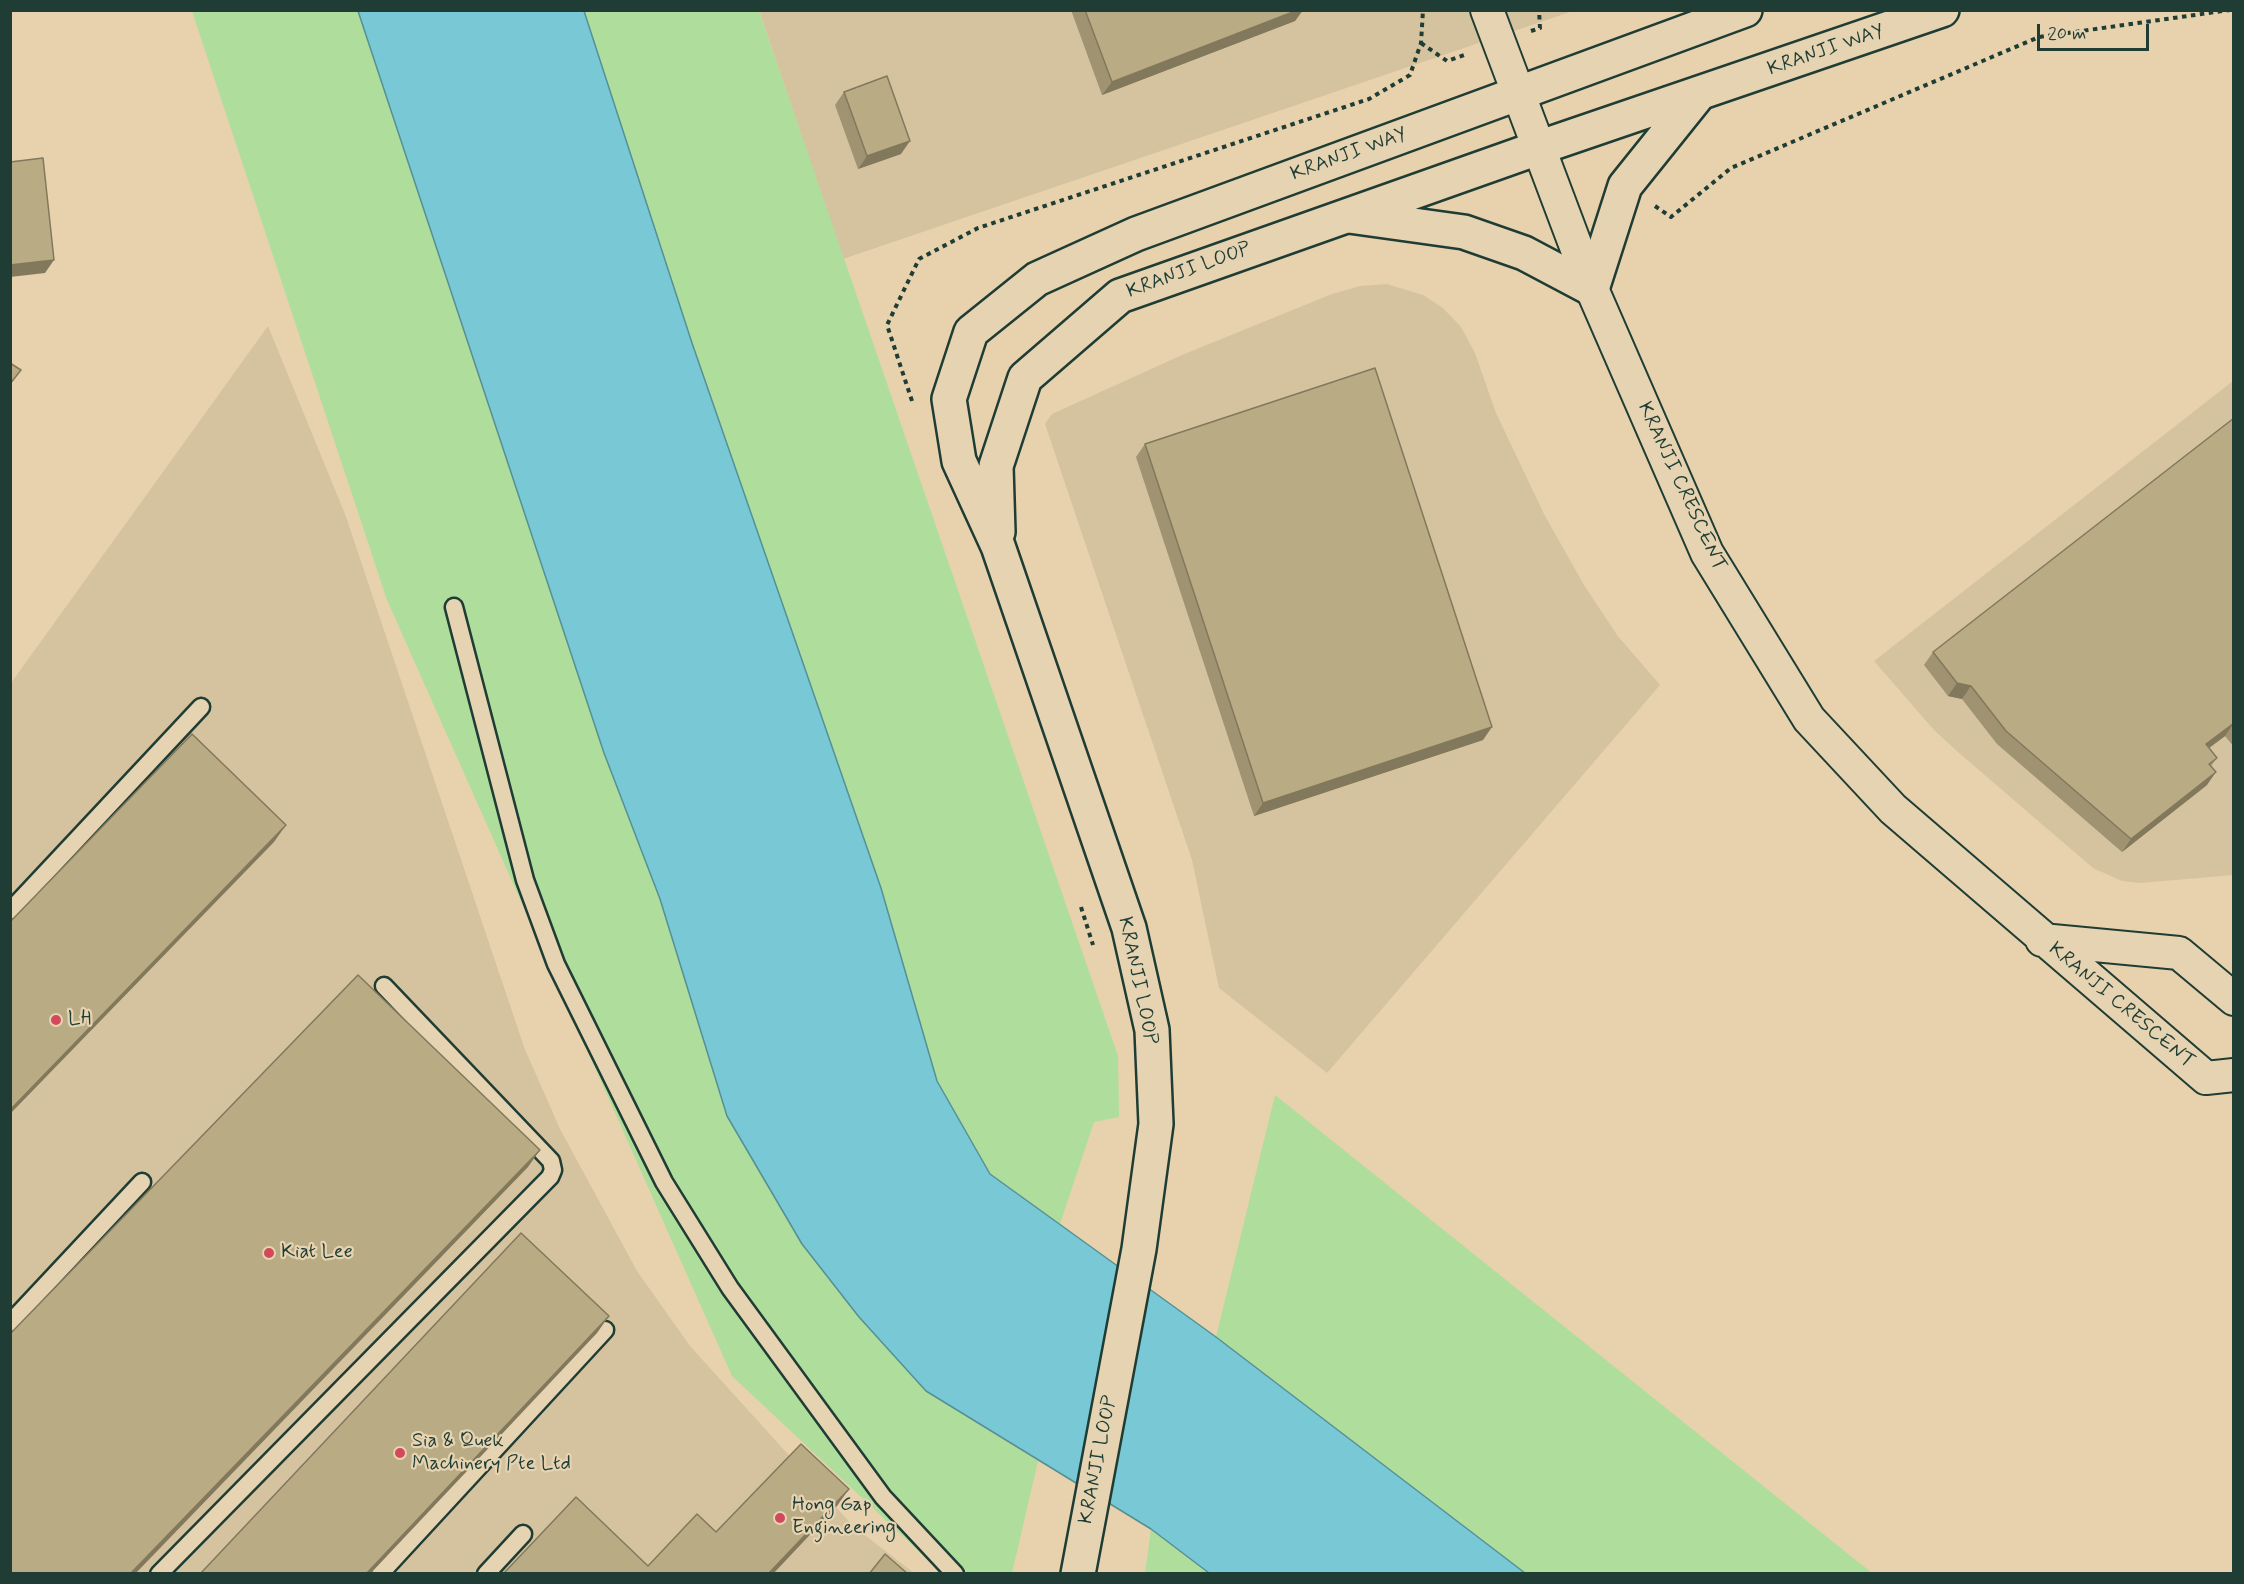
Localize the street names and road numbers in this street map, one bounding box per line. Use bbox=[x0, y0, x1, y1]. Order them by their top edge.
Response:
street label: KRANJI WAY bbox=[1765, 20, 1887, 82]
street label: KRANJI WAY bbox=[1288, 123, 1410, 187]
street label: KRANJI LOOP bbox=[1124, 237, 1254, 305]
street label: KRANJI CRESCENT bbox=[1631, 399, 1731, 575]
street label: KRANJI LOOP bbox=[1112, 915, 1162, 1047]
street label: KRANJI CRESCENT bbox=[2043, 938, 2199, 1074]
street label: KRANJI LOOP bbox=[1075, 1394, 1123, 1526]

